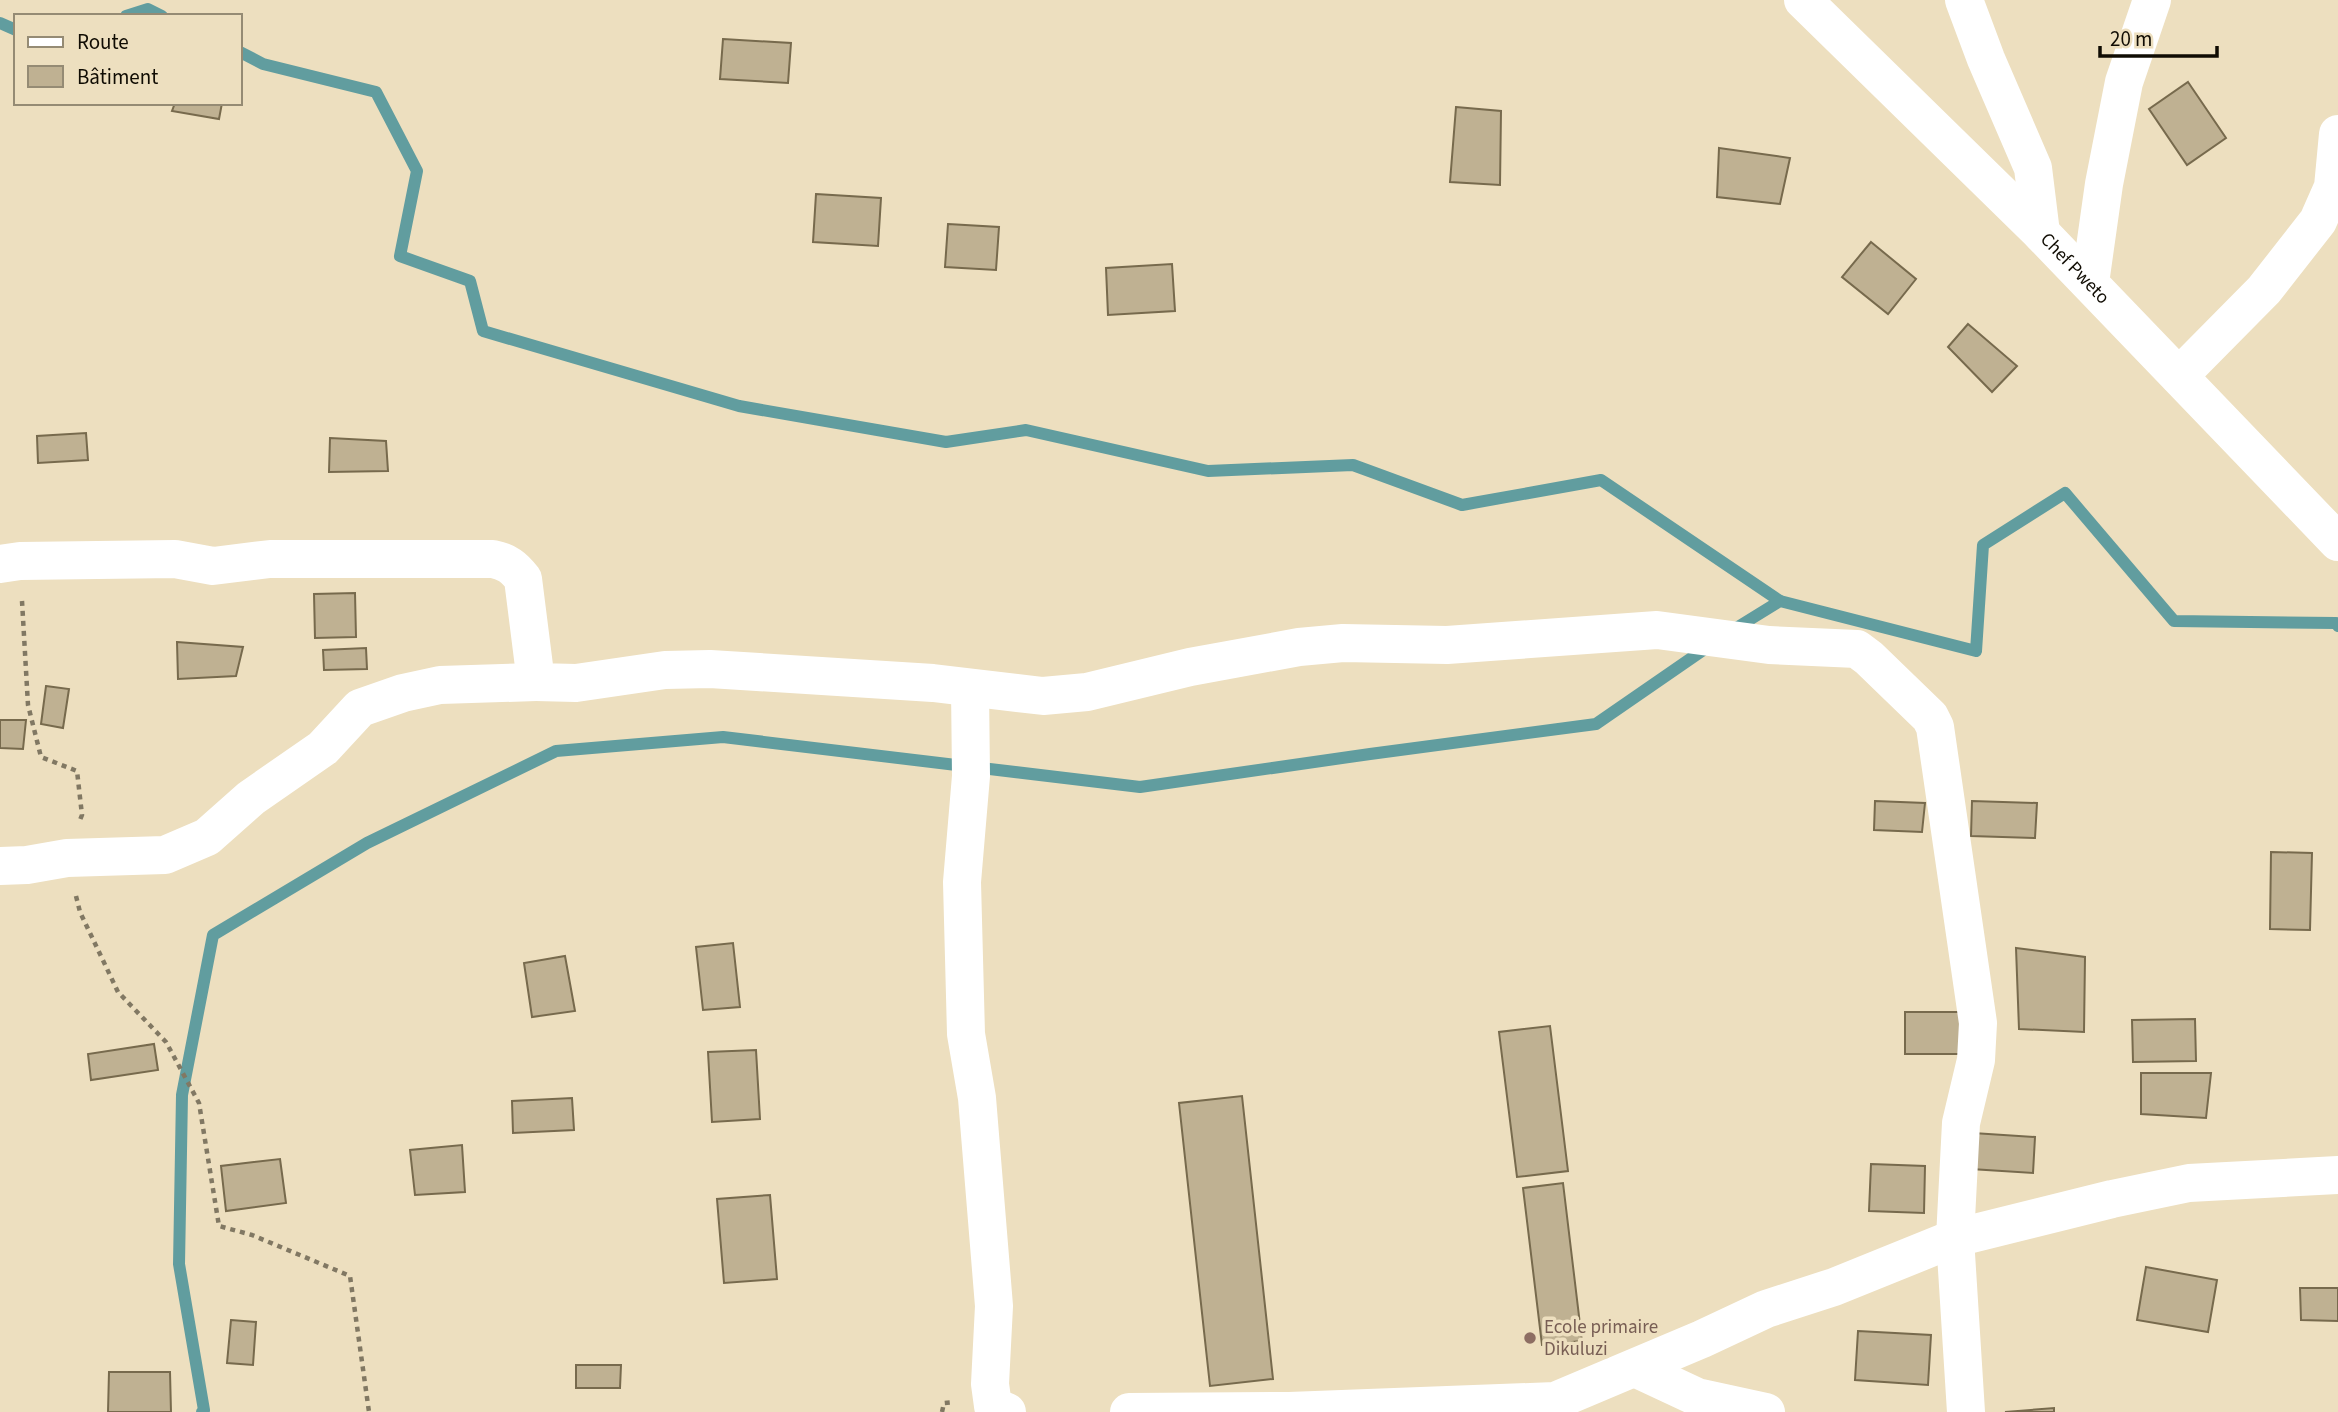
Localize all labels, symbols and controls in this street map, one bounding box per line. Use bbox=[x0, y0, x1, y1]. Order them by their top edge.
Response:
legend bbox=[14, 14, 242, 105]
scale bar bbox=[2100, 14, 2217, 58]
text: 20 m bbox=[2110, 24, 2152, 54]
text: Route bbox=[77, 27, 129, 57]
text: Bâtiment bbox=[77, 62, 158, 92]
street label: Chef Pweto bbox=[2034, 226, 2116, 310]
place label: Ecole primaire Dikuluzi bbox=[1544, 1314, 1658, 1363]
marker: Ecole primaire Dikuluzi bbox=[1522, 1330, 1538, 1346]

